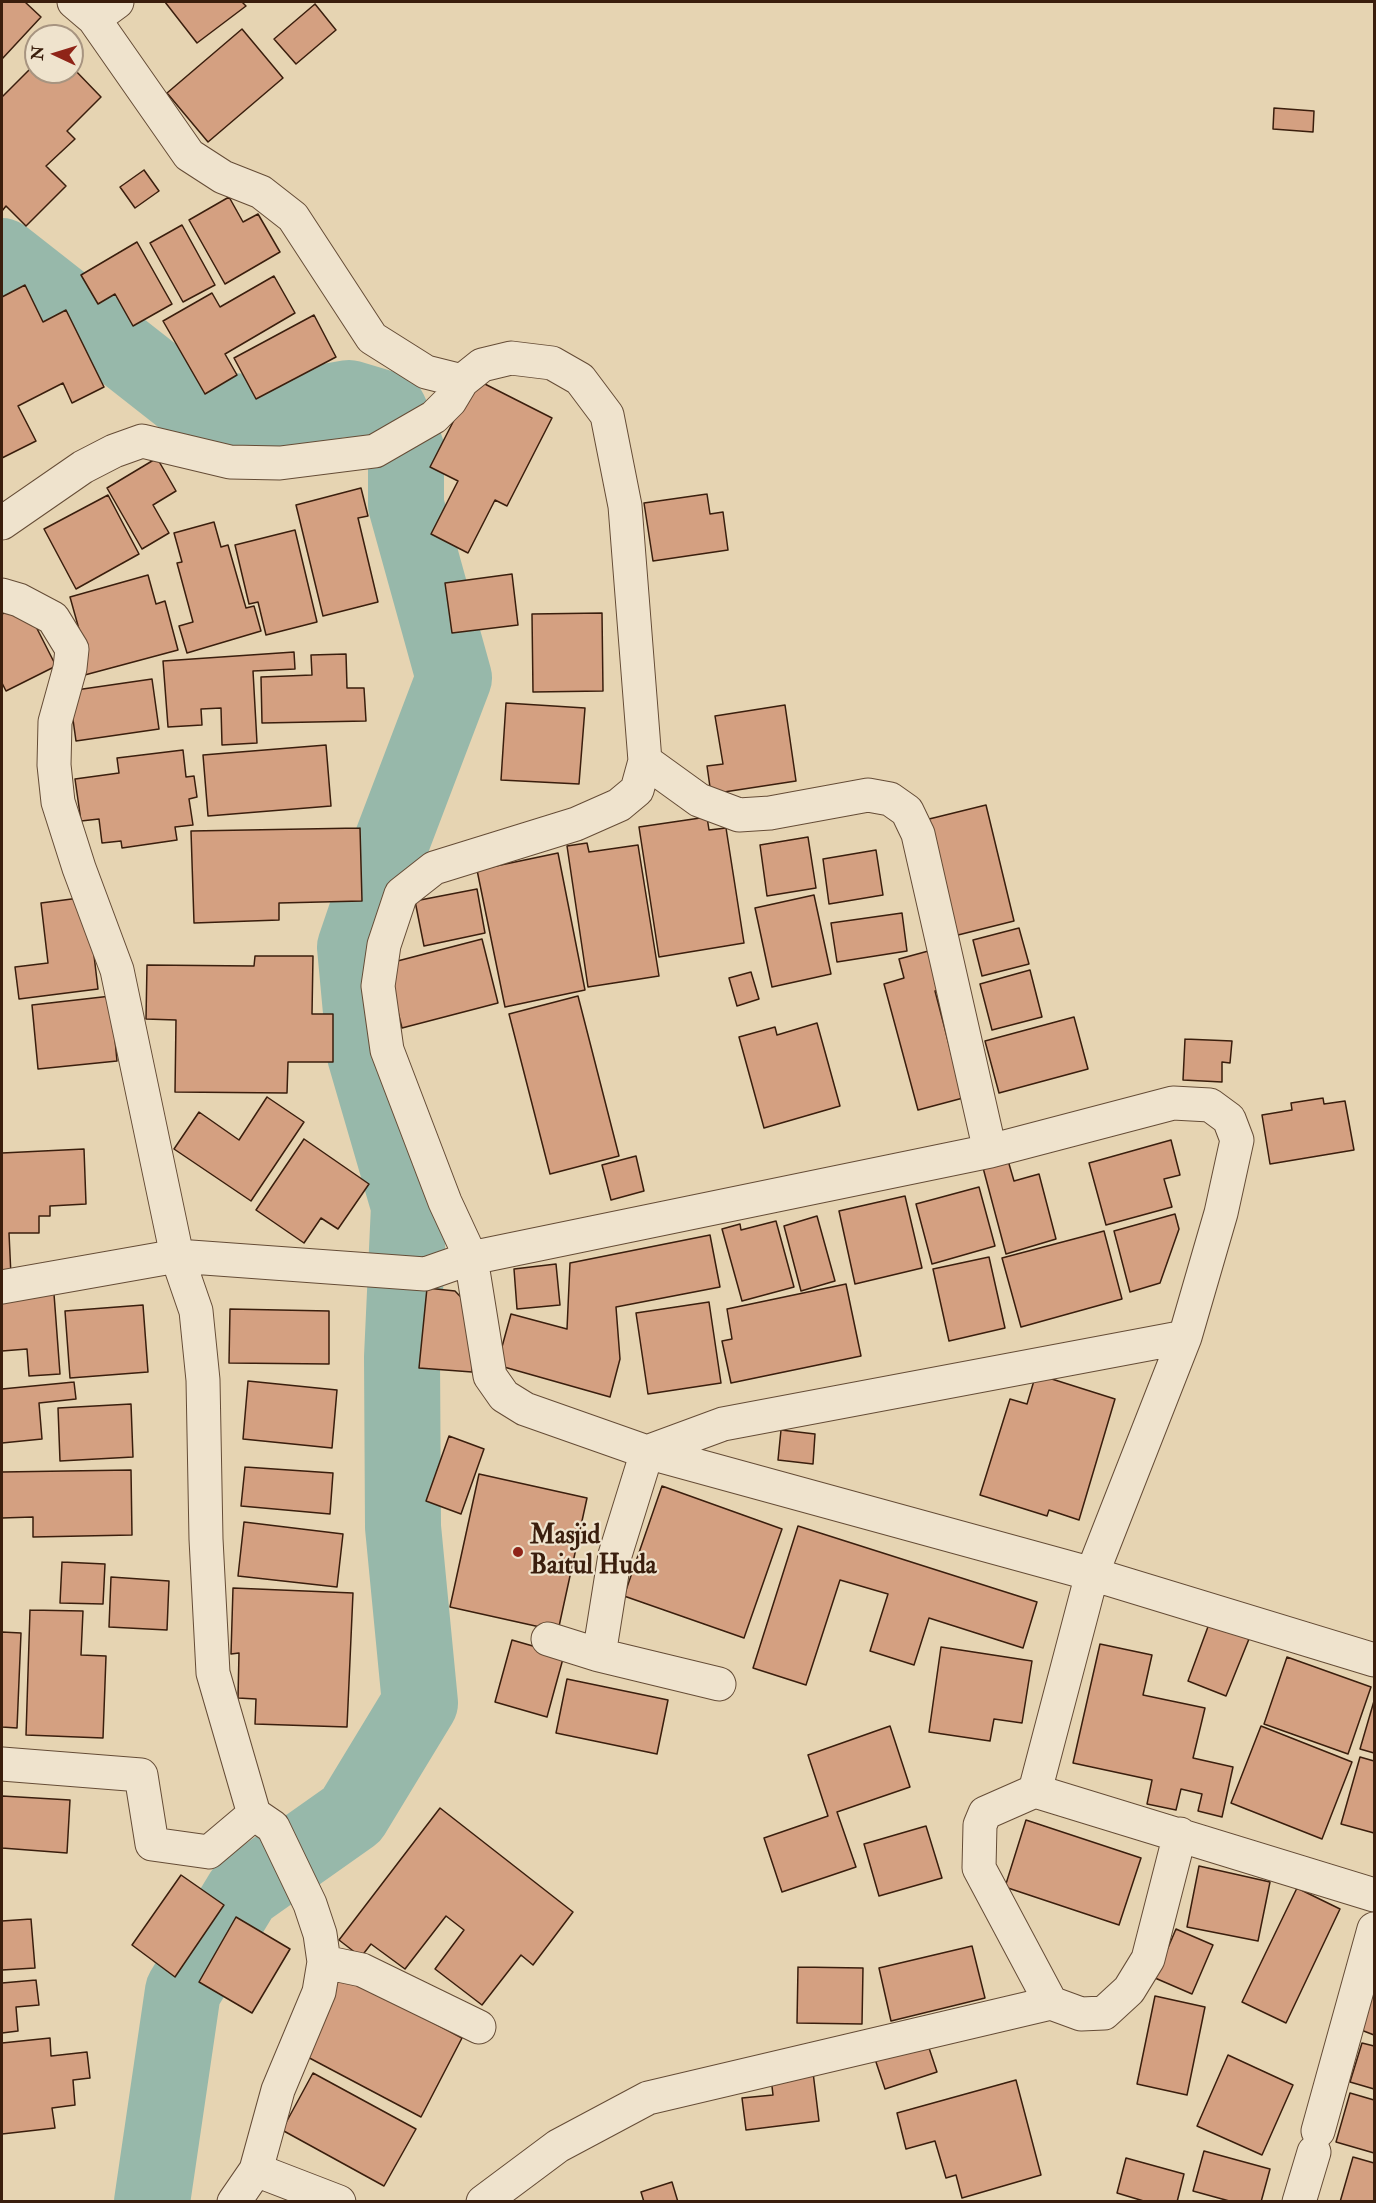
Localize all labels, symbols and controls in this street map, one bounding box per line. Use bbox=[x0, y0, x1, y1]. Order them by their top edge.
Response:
north arrow bbox=[24, 24, 84, 84]
text: N bbox=[28, 45, 49, 61]
place label: Masjid Baitul Huda bbox=[530, 1521, 657, 1582]
marker: Masjid Baitul Huda bbox=[511, 1545, 525, 1559]

